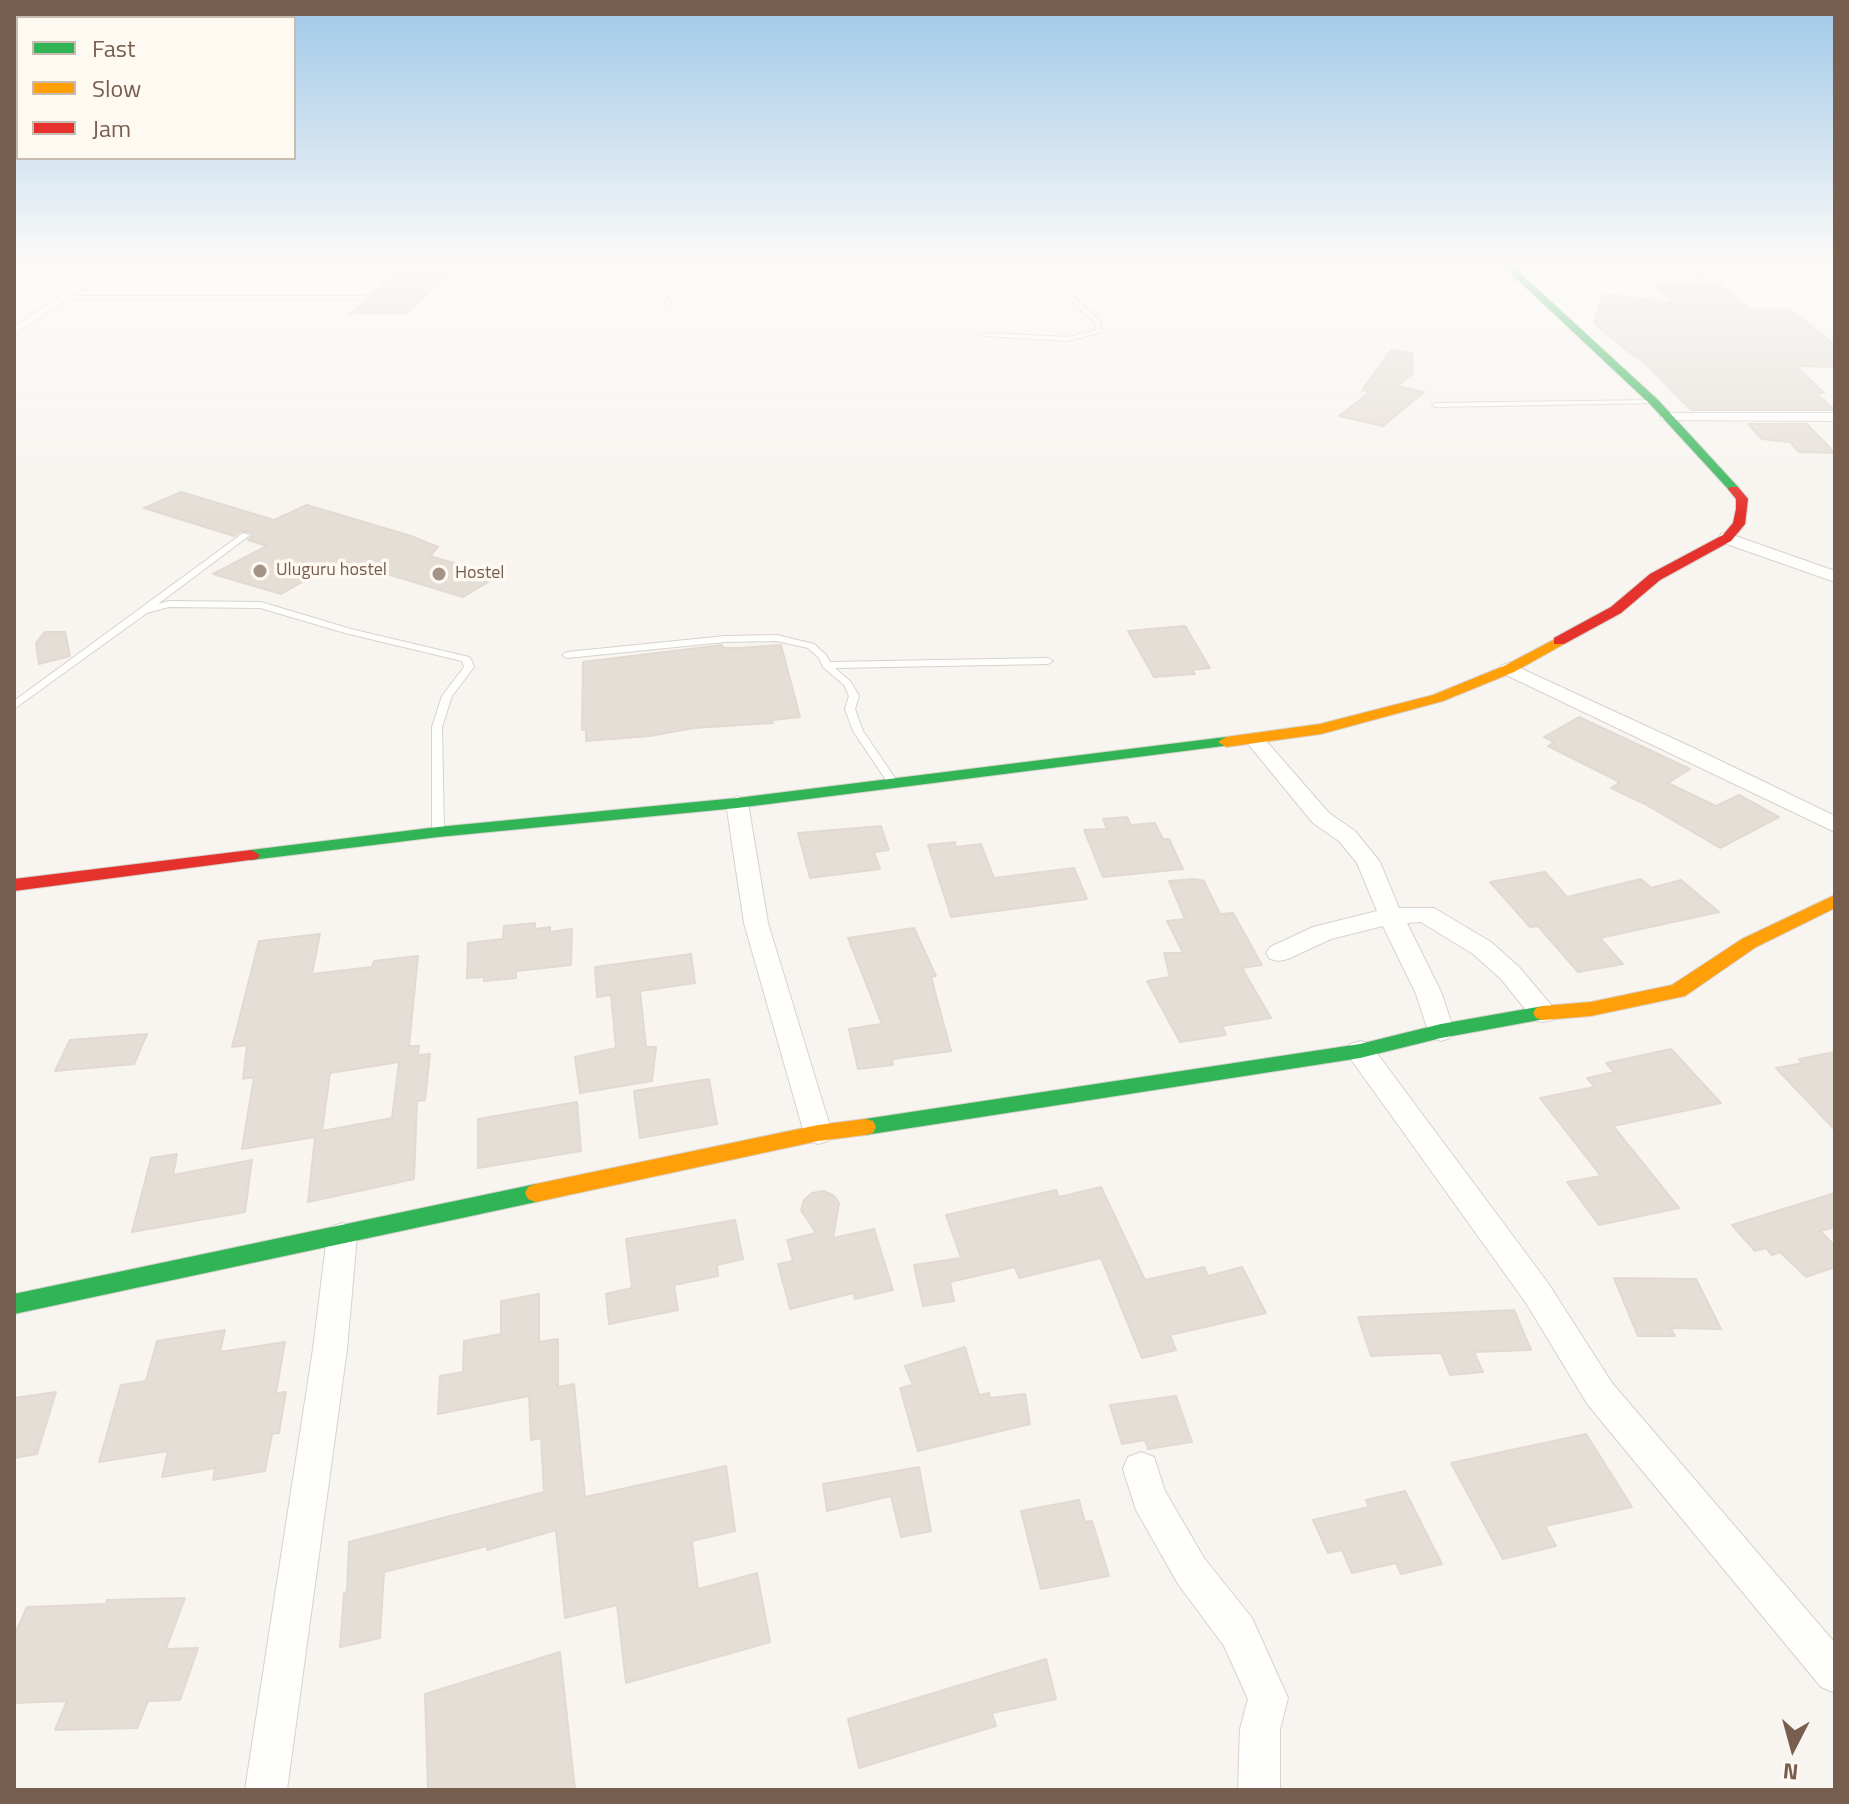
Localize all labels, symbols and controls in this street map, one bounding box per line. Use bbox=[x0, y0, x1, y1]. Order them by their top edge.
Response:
legend bbox=[16, 16, 296, 160]
text: Fast bbox=[92, 30, 135, 66]
text: Slow bbox=[92, 70, 141, 106]
text: Jam bbox=[92, 110, 131, 146]
place label: Uluguru hostel bbox=[276, 560, 387, 582]
marker: Uluguru hostel bbox=[251, 562, 269, 580]
place label: Hostel bbox=[455, 563, 504, 585]
marker: Hostel bbox=[430, 565, 448, 583]
north arrow bbox=[1753, 1708, 1833, 1788]
text: N bbox=[1781, 1754, 1800, 1790]

